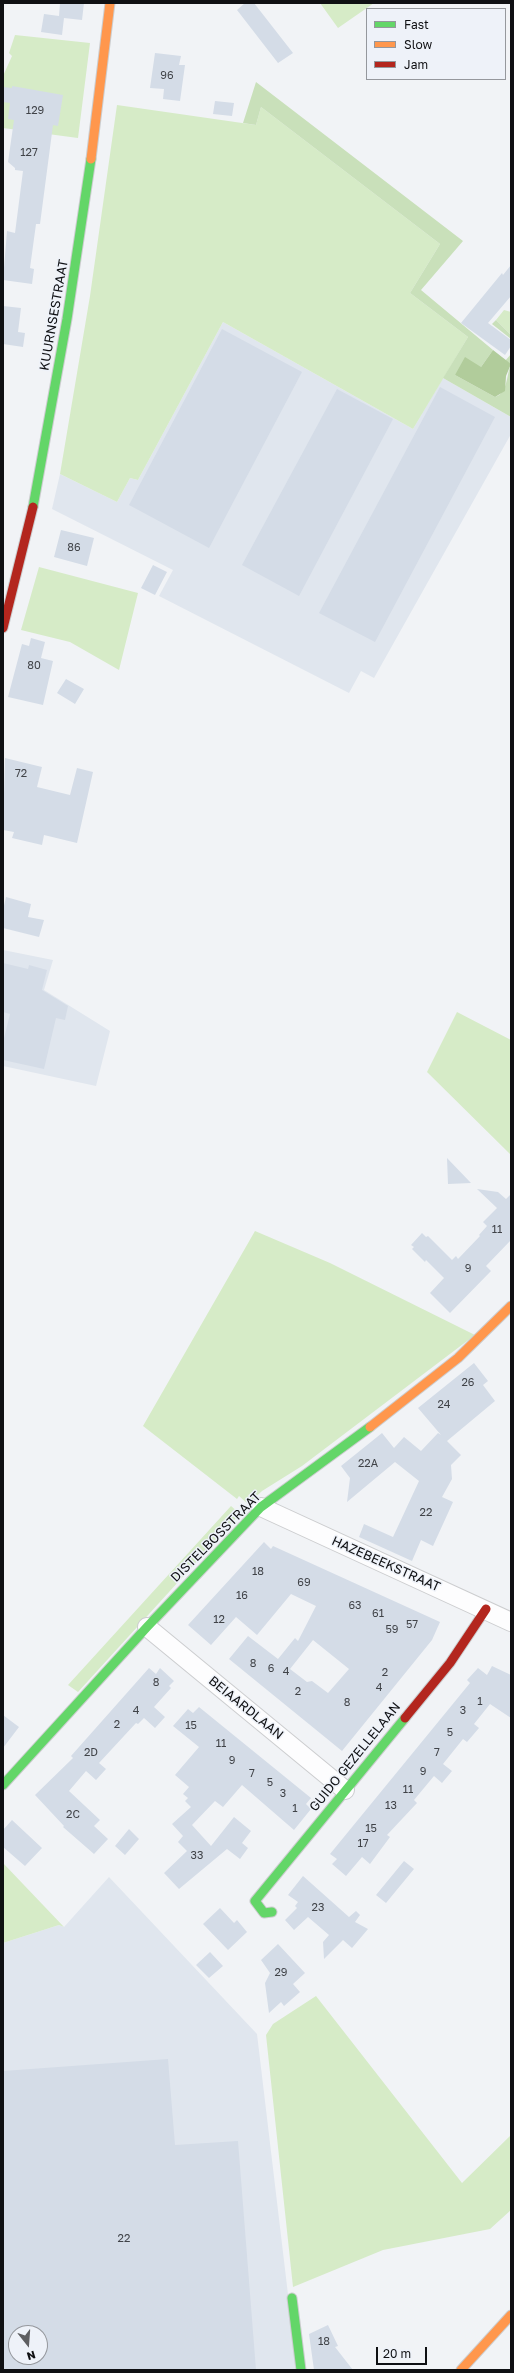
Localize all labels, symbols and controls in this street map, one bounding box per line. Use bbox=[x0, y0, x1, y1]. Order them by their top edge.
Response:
legend bbox=[366, 8, 506, 80]
text: Fast bbox=[404, 17, 429, 32]
text: Slow bbox=[404, 37, 432, 52]
text: Jam bbox=[404, 57, 428, 72]
house number: 96 bbox=[160, 69, 174, 83]
house number: 129 bbox=[26, 104, 44, 118]
house number: 127 bbox=[20, 146, 38, 160]
street label: KUURNSESTRAAT bbox=[37, 258, 71, 372]
house number: 86 bbox=[67, 541, 81, 555]
house number: 80 bbox=[27, 659, 41, 673]
house number: 72 bbox=[15, 767, 27, 781]
house number: 11 bbox=[492, 1223, 502, 1237]
house number: 9 bbox=[465, 1262, 471, 1276]
house number: 26 bbox=[461, 1376, 475, 1390]
house number: 24 bbox=[437, 1398, 451, 1412]
house number: 22A bbox=[358, 1457, 378, 1471]
street label: DISTELBOSSTRAAT bbox=[168, 1489, 264, 1585]
house number: 22 bbox=[420, 1506, 432, 1520]
street label: HAZEBEEKSTRAAT bbox=[329, 1533, 443, 1595]
house number: 18 bbox=[252, 1565, 264, 1579]
house number: 69 bbox=[297, 1576, 311, 1590]
house number: 16 bbox=[236, 1589, 248, 1603]
house number: 63 bbox=[348, 1599, 362, 1613]
house number: 61 bbox=[372, 1607, 384, 1621]
house number: 12 bbox=[213, 1613, 225, 1627]
house number: 57 bbox=[406, 1618, 418, 1632]
house number: 59 bbox=[385, 1623, 399, 1637]
house number: 8 bbox=[250, 1657, 256, 1671]
house number: 6 bbox=[268, 1662, 274, 1676]
house number: 4 bbox=[283, 1665, 289, 1679]
house number: 2 bbox=[382, 1666, 388, 1680]
street label: BEIAARDLAAN bbox=[205, 1673, 287, 1743]
house number: 8 bbox=[153, 1676, 159, 1690]
house number: 4 bbox=[376, 1681, 382, 1695]
house number: 2 bbox=[295, 1685, 301, 1699]
house number: 1 bbox=[477, 1695, 483, 1709]
house number: 8 bbox=[344, 1696, 350, 1710]
street label: GUIDO GEZELLELAAN bbox=[306, 1699, 404, 1815]
house number: 4 bbox=[133, 1704, 139, 1718]
house number: 3 bbox=[460, 1704, 466, 1718]
house number: 2 bbox=[114, 1718, 120, 1732]
house number: 15 bbox=[185, 1719, 197, 1733]
house number: 5 bbox=[447, 1726, 453, 1740]
house number: 11 bbox=[216, 1737, 226, 1751]
house number: 2D bbox=[84, 1746, 98, 1760]
house number: 7 bbox=[434, 1746, 440, 1760]
house number: 9 bbox=[229, 1754, 235, 1768]
house number: 9 bbox=[420, 1765, 426, 1779]
house number: 7 bbox=[249, 1767, 255, 1781]
house number: 5 bbox=[267, 1776, 273, 1790]
house number: 11 bbox=[403, 1783, 413, 1797]
house number: 3 bbox=[280, 1787, 286, 1801]
house number: 13 bbox=[385, 1799, 397, 1813]
house number: 1 bbox=[292, 1802, 298, 1816]
house number: 2C bbox=[66, 1808, 80, 1822]
house number: 15 bbox=[365, 1822, 377, 1836]
house number: 17 bbox=[357, 1837, 369, 1851]
house number: 33 bbox=[191, 1849, 203, 1863]
house number: 23 bbox=[312, 1901, 324, 1915]
house number: 29 bbox=[274, 1966, 288, 1980]
house number: 22 bbox=[118, 2232, 130, 2246]
north arrow bbox=[8, 2325, 48, 2365]
house number: 18 bbox=[318, 2335, 330, 2349]
scale bar bbox=[378, 2339, 429, 2365]
text: 20 m bbox=[383, 2346, 411, 2361]
text: N bbox=[25, 2349, 37, 2363]

